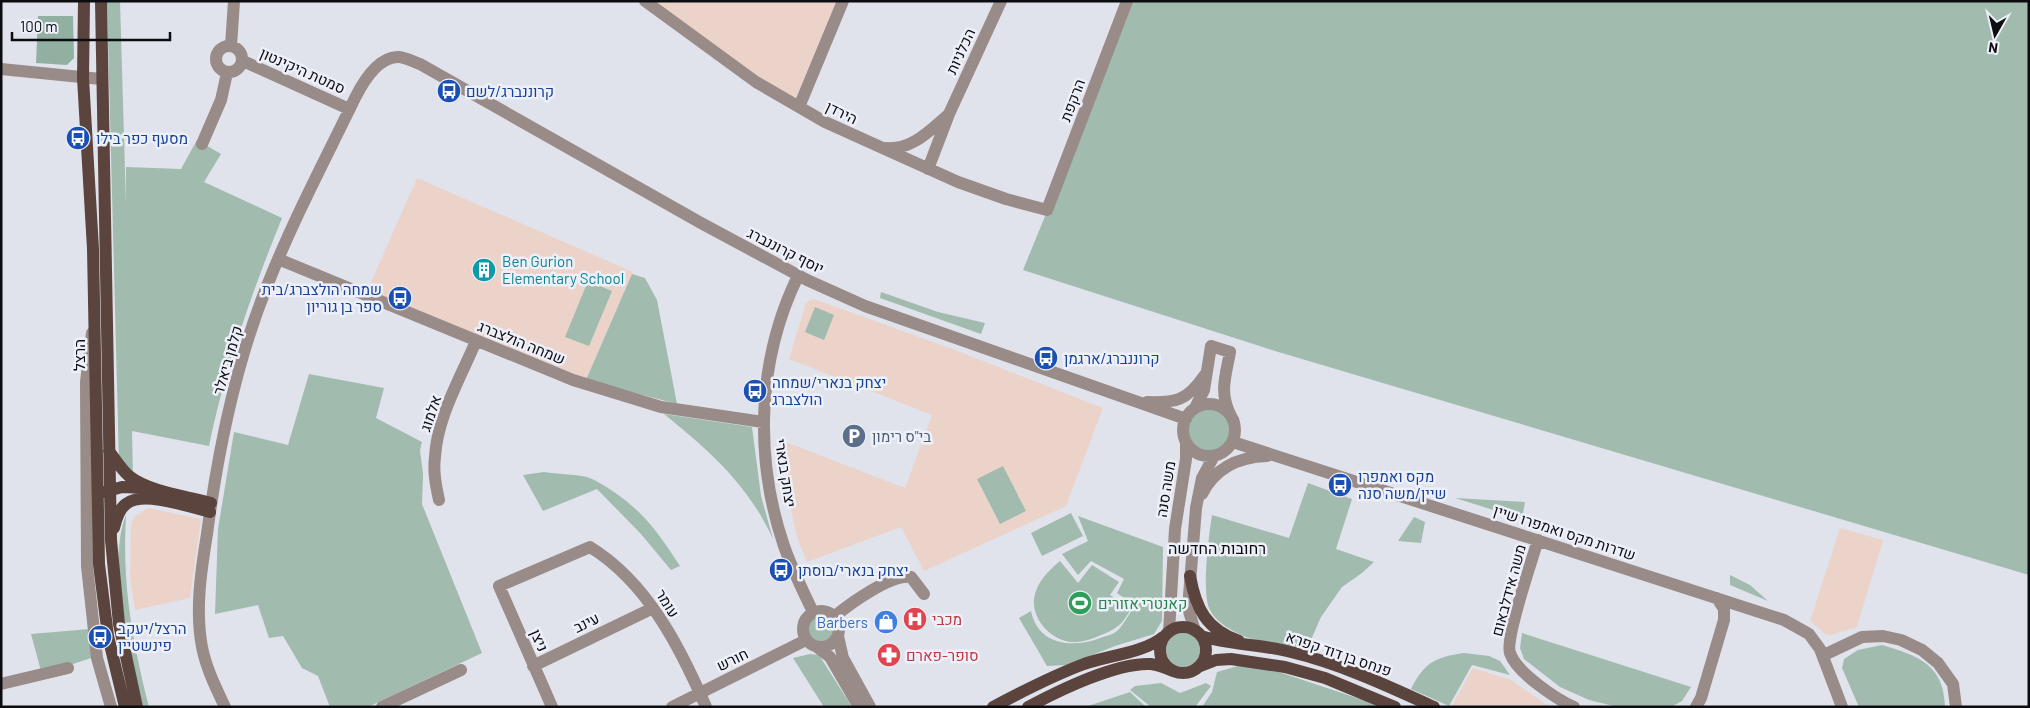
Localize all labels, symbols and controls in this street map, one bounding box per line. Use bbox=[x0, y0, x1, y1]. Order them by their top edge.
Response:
scale bar bbox=[12, 10, 170, 42]
north arrow bbox=[1970, 10, 2020, 60]
text: 100 m bbox=[20, 17, 58, 35]
street label: הכלניות bbox=[942, 25, 978, 77]
text: N bbox=[1987, 39, 1999, 57]
street label: סמטת היקינטון bbox=[258, 43, 348, 97]
street label: הרקפת bbox=[1056, 76, 1088, 124]
bus stop icon: קרוננברג/לשם bbox=[436, 78, 462, 104]
place label: קרוננברג/לשם bbox=[466, 82, 554, 100]
street label: הירדן bbox=[823, 97, 861, 127]
bus stop icon: מסעף כפר בילו bbox=[65, 125, 91, 151]
place label: מסעף כפר בילו bbox=[96, 129, 188, 147]
street label: יוסף קרוננברג bbox=[745, 223, 827, 277]
place label: Ben Gurion Elementary School bbox=[502, 252, 624, 287]
building icon: Ben Gurion Elementary School bbox=[471, 257, 497, 283]
place label: שמחה הולצברג/בית ספר בן גוריון bbox=[262, 280, 382, 315]
bus stop icon: שמחה הולצברג/בית ספר בן גוריון bbox=[387, 285, 413, 311]
street label: שמחה הולצברג bbox=[476, 316, 568, 368]
street label: קלמן ביאלר bbox=[209, 323, 245, 397]
street label: הרצל bbox=[70, 339, 88, 371]
bus stop icon: קרוננברג/ארגמן bbox=[1033, 345, 1059, 371]
place label: קרוננברג/ארגמן bbox=[1064, 349, 1160, 367]
place label: יצחק בנארי/שמחה הולצברג bbox=[772, 373, 886, 408]
bus stop icon: יצחק בנארי/שמחה הולצברג bbox=[742, 378, 768, 404]
street label: אלמוג bbox=[415, 393, 445, 433]
parking icon: בי"ס רימון bbox=[841, 423, 867, 449]
place label: בי"ס רימון bbox=[872, 427, 931, 445]
street label: יצחק בנארי bbox=[772, 438, 800, 508]
street label: משה סנה bbox=[1152, 459, 1178, 519]
place label: מקס ואמפרו שיין/משה סנה bbox=[1358, 467, 1446, 502]
bus stop icon: מקס ואמפרו שיין/משה סנה bbox=[1327, 472, 1353, 498]
street label: שדרות מקס ואמפרו שיין bbox=[1492, 501, 1638, 563]
district label: רחובות החדשה bbox=[1168, 538, 1266, 557]
street label: משה אידלבאום bbox=[1487, 542, 1529, 638]
bus stop icon: יצחק בנארי/בוסתן bbox=[768, 557, 794, 583]
place label: יצחק בנארי/בוסתן bbox=[798, 561, 909, 579]
street label: עומר bbox=[652, 586, 684, 620]
sports icon: קאנטרי אזורים bbox=[1067, 590, 1093, 616]
place label: קאנטרי אזורים bbox=[1098, 594, 1187, 612]
hospital icon: מכבי bbox=[902, 606, 928, 632]
street label: עינב bbox=[570, 608, 602, 636]
shop icon: Barbers bbox=[873, 609, 899, 635]
place label: מכבי bbox=[932, 610, 962, 628]
place label: Barbers bbox=[817, 613, 868, 631]
place label: הרצל/יעקב פינשטיין bbox=[118, 619, 187, 654]
bus stop icon: הרצל/יעקב פינשטיין bbox=[87, 624, 113, 650]
street label: ניצן bbox=[527, 626, 553, 654]
street label: פנחס בן דוד קפרא bbox=[1284, 627, 1394, 679]
pharmacy icon: סופר-פארם bbox=[876, 642, 902, 668]
street label: חורש bbox=[713, 644, 751, 674]
place label: סופר-פארם bbox=[906, 646, 979, 664]

